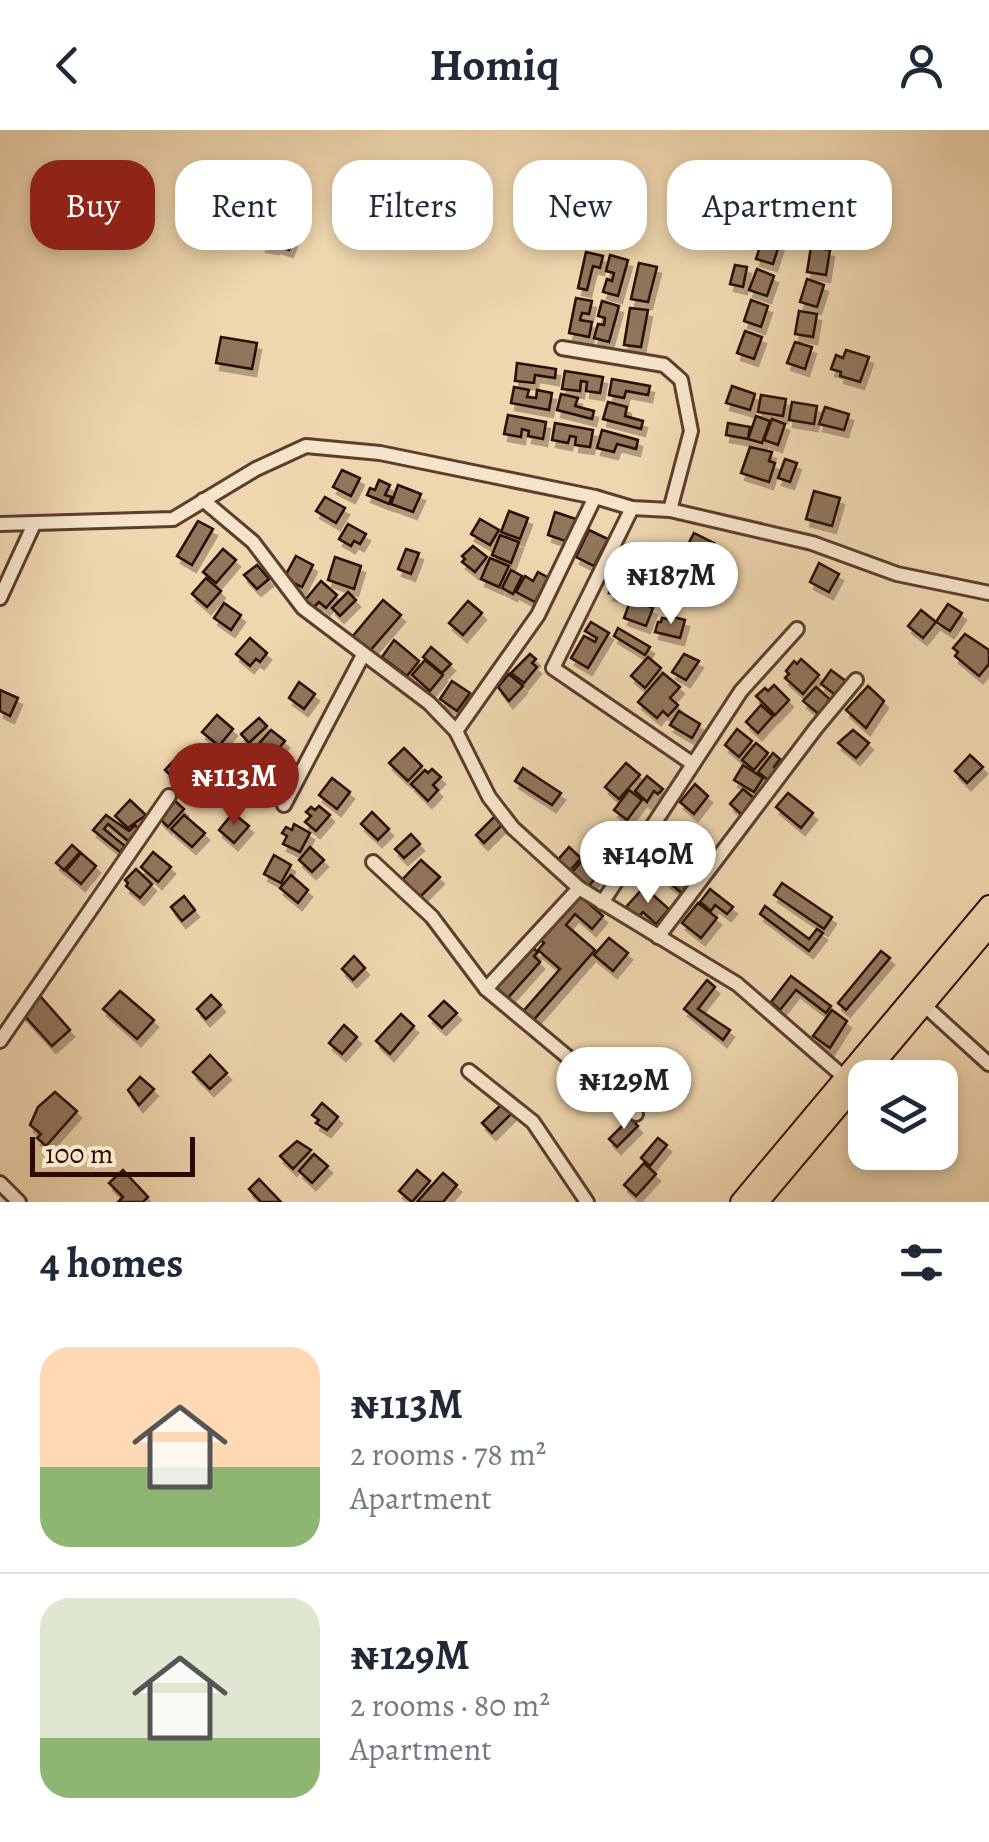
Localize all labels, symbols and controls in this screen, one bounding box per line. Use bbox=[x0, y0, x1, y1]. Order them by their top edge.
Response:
text: Homiq bbox=[429, 34, 560, 96]
icon: back bbox=[40, 38, 95, 93]
icon: person bbox=[894, 38, 949, 93]
chip: Buy bbox=[30, 160, 155, 250]
chip: Rent bbox=[175, 160, 312, 250]
chip: Filters bbox=[332, 160, 493, 250]
chip: New bbox=[513, 160, 647, 250]
chip: Apartment bbox=[667, 160, 892, 250]
pin: ₦187M bbox=[601, 542, 741, 627]
text: ₦187M bbox=[626, 552, 716, 596]
pin: ₦113M bbox=[164, 743, 304, 828]
text: ₦113M bbox=[191, 753, 277, 797]
pin: ₦140M bbox=[578, 821, 718, 906]
text: ₦140M bbox=[602, 831, 694, 875]
pin: ₦129M bbox=[554, 1047, 694, 1132]
text: ₦129M bbox=[578, 1057, 670, 1101]
map controls bbox=[848, 1060, 958, 1170]
button: layers bbox=[848, 1060, 958, 1170]
scale bar bbox=[30, 1132, 195, 1176]
text: 100 m bbox=[45, 1135, 113, 1173]
text: 4 homes bbox=[40, 1234, 183, 1291]
icon: filters bbox=[894, 1235, 949, 1290]
text: ₦113M bbox=[350, 1375, 463, 1432]
icon: home bbox=[120, 1387, 240, 1507]
text: 2 rooms · 78 m² bbox=[350, 1432, 546, 1476]
text: Apartment bbox=[350, 1476, 492, 1520]
text: ₦129M bbox=[350, 1626, 470, 1683]
icon: home bbox=[120, 1638, 240, 1758]
text: 2 rooms · 80 m² bbox=[350, 1683, 550, 1727]
text: Apartment bbox=[350, 1727, 492, 1771]

